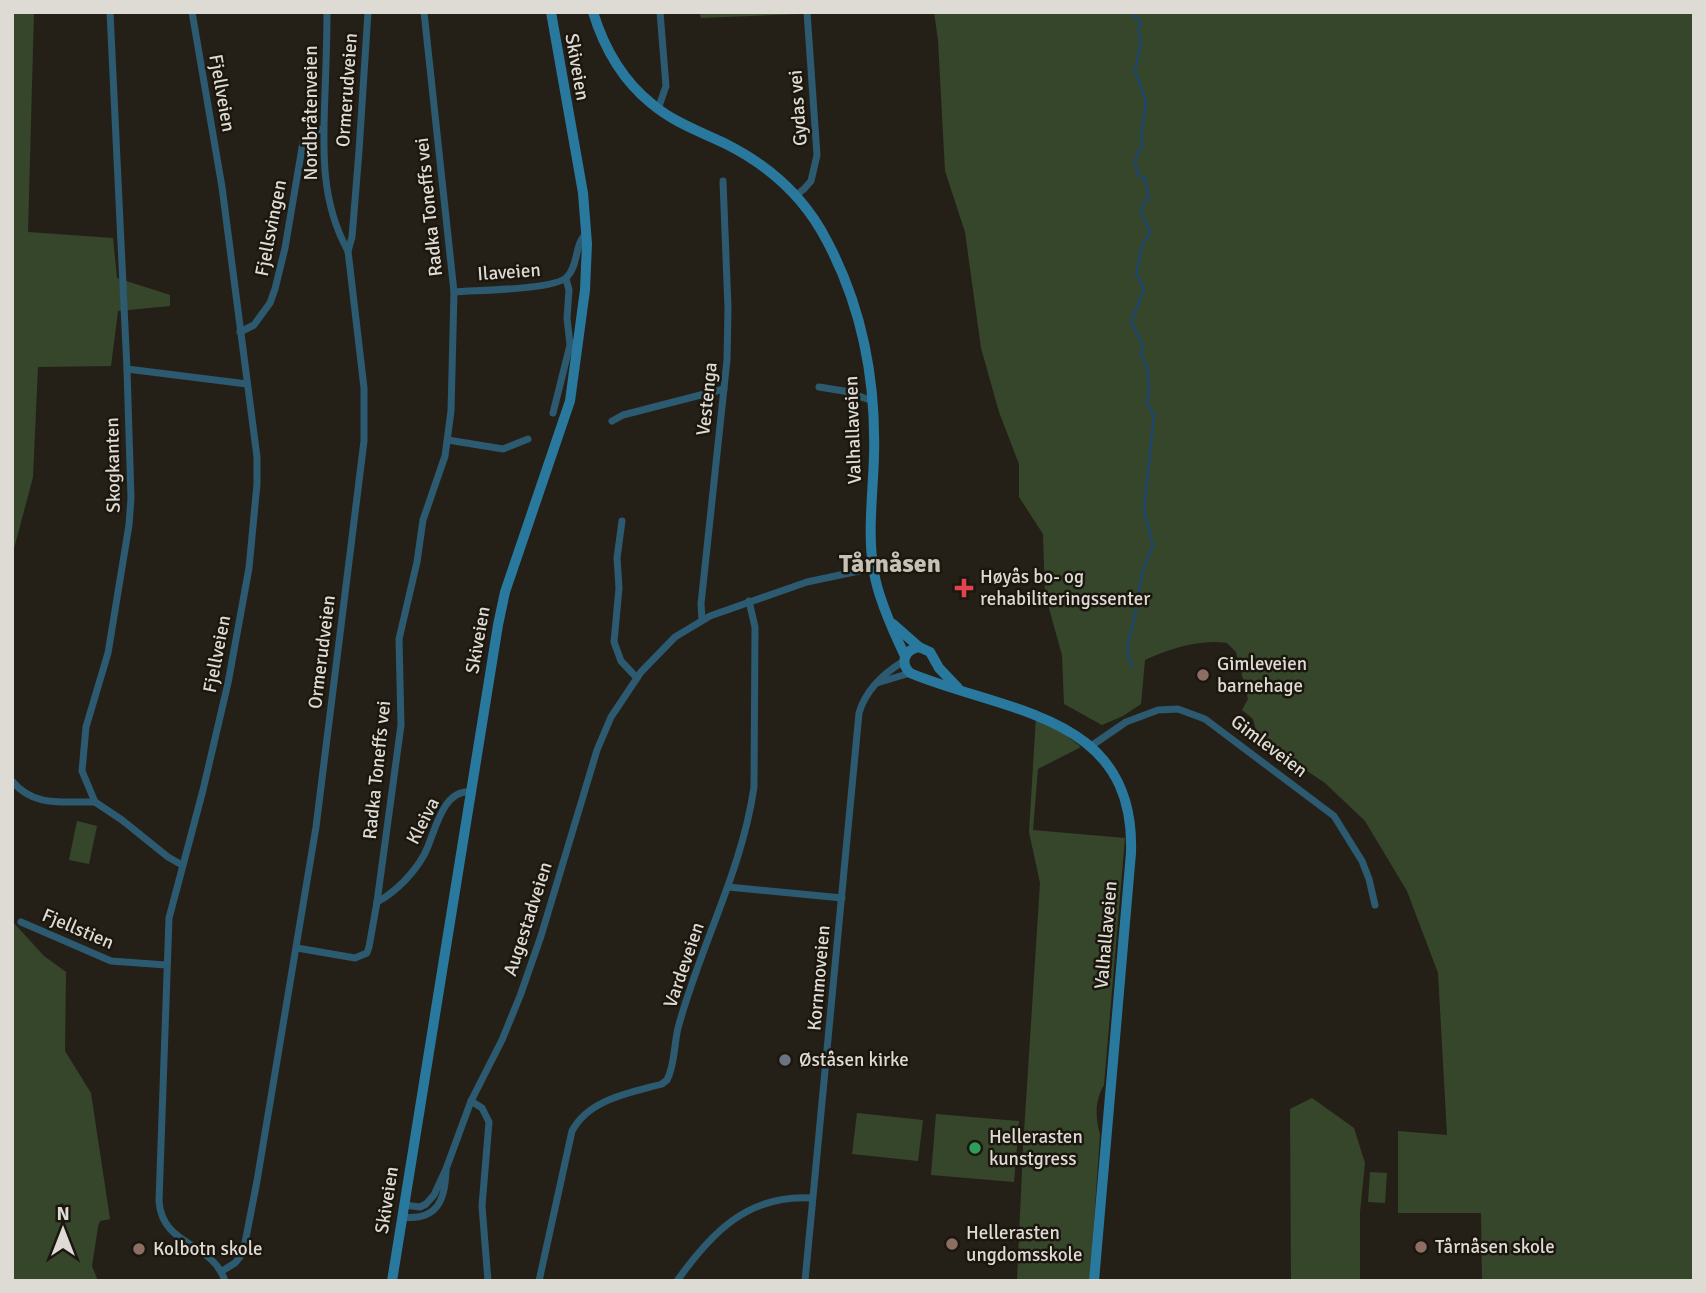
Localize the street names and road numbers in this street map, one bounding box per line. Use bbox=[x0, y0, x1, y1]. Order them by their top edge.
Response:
street label: Ormerudveien bbox=[331, 32, 363, 148]
street label: Skiveien bbox=[559, 32, 595, 102]
street label: Nordbråtenveien bbox=[299, 46, 323, 181]
street label: Fjellveien bbox=[203, 52, 241, 134]
street label: Gydas vei bbox=[783, 69, 813, 147]
street label: Radka Toneffs vei bbox=[410, 136, 448, 278]
street label: Fjellsvingen bbox=[250, 178, 292, 278]
street label: Ilaveien bbox=[477, 258, 541, 286]
street label: Vestenga bbox=[691, 361, 723, 437]
street label: Valhallaveien bbox=[839, 375, 867, 485]
street label: Skogkanten bbox=[100, 417, 126, 513]
street label: Ormerudveien bbox=[303, 594, 341, 710]
street label: Skiveien bbox=[460, 605, 496, 675]
street label: Fjellveien bbox=[198, 613, 236, 695]
street label: Radka Toneffs vei bbox=[358, 699, 396, 841]
street label: Gimleveien bbox=[1226, 709, 1312, 783]
street label: Kleiva bbox=[401, 794, 445, 848]
street label: Augestadveien bbox=[498, 859, 558, 979]
street label: Valhallaveien bbox=[1089, 880, 1123, 990]
street label: Fjellstien bbox=[38, 903, 118, 955]
street label: Vardeveien bbox=[658, 919, 710, 1011]
street label: Kornmoveien bbox=[802, 924, 836, 1032]
street label: Skiveien bbox=[370, 1165, 404, 1235]

